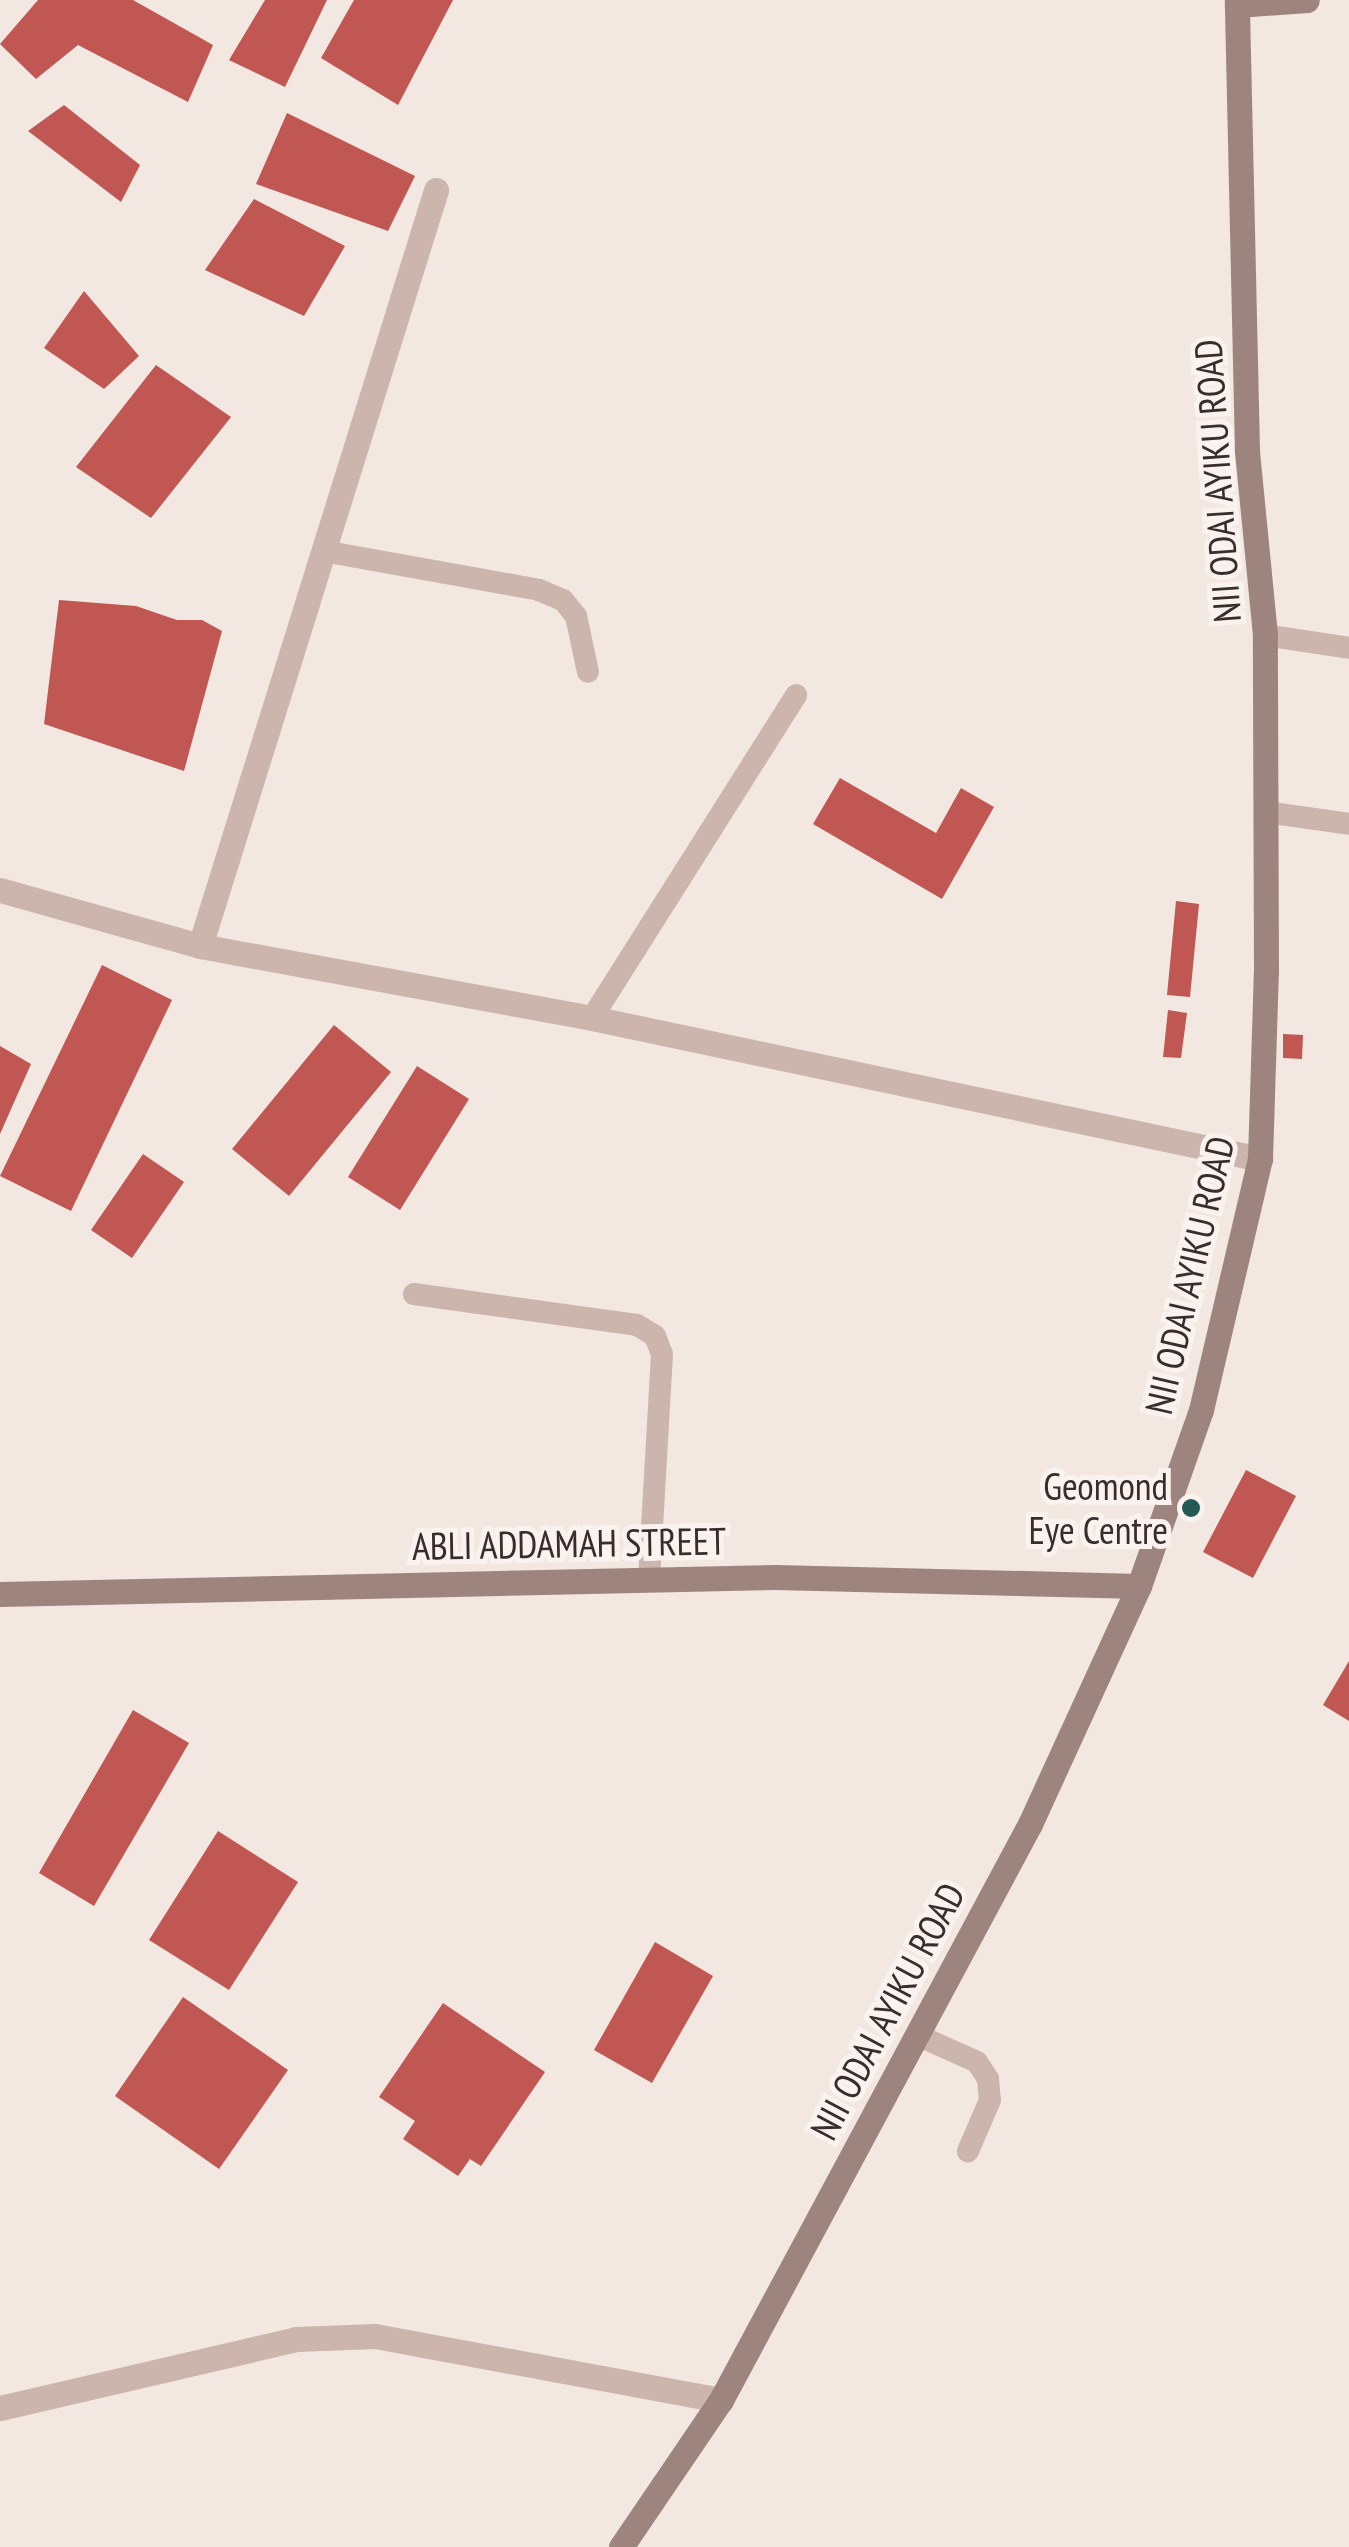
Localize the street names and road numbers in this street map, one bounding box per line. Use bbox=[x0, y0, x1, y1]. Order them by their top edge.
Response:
street label: NII ODAI AYIKU ROAD bbox=[1184, 337, 1250, 625]
street label: NII ODAI AYIKU ROAD bbox=[1135, 1131, 1243, 1419]
street label: ABLI ADDAMAH STREET bbox=[411, 1517, 727, 1569]
street label: NII ODAI AYIKU ROAD bbox=[800, 1875, 974, 2147]

